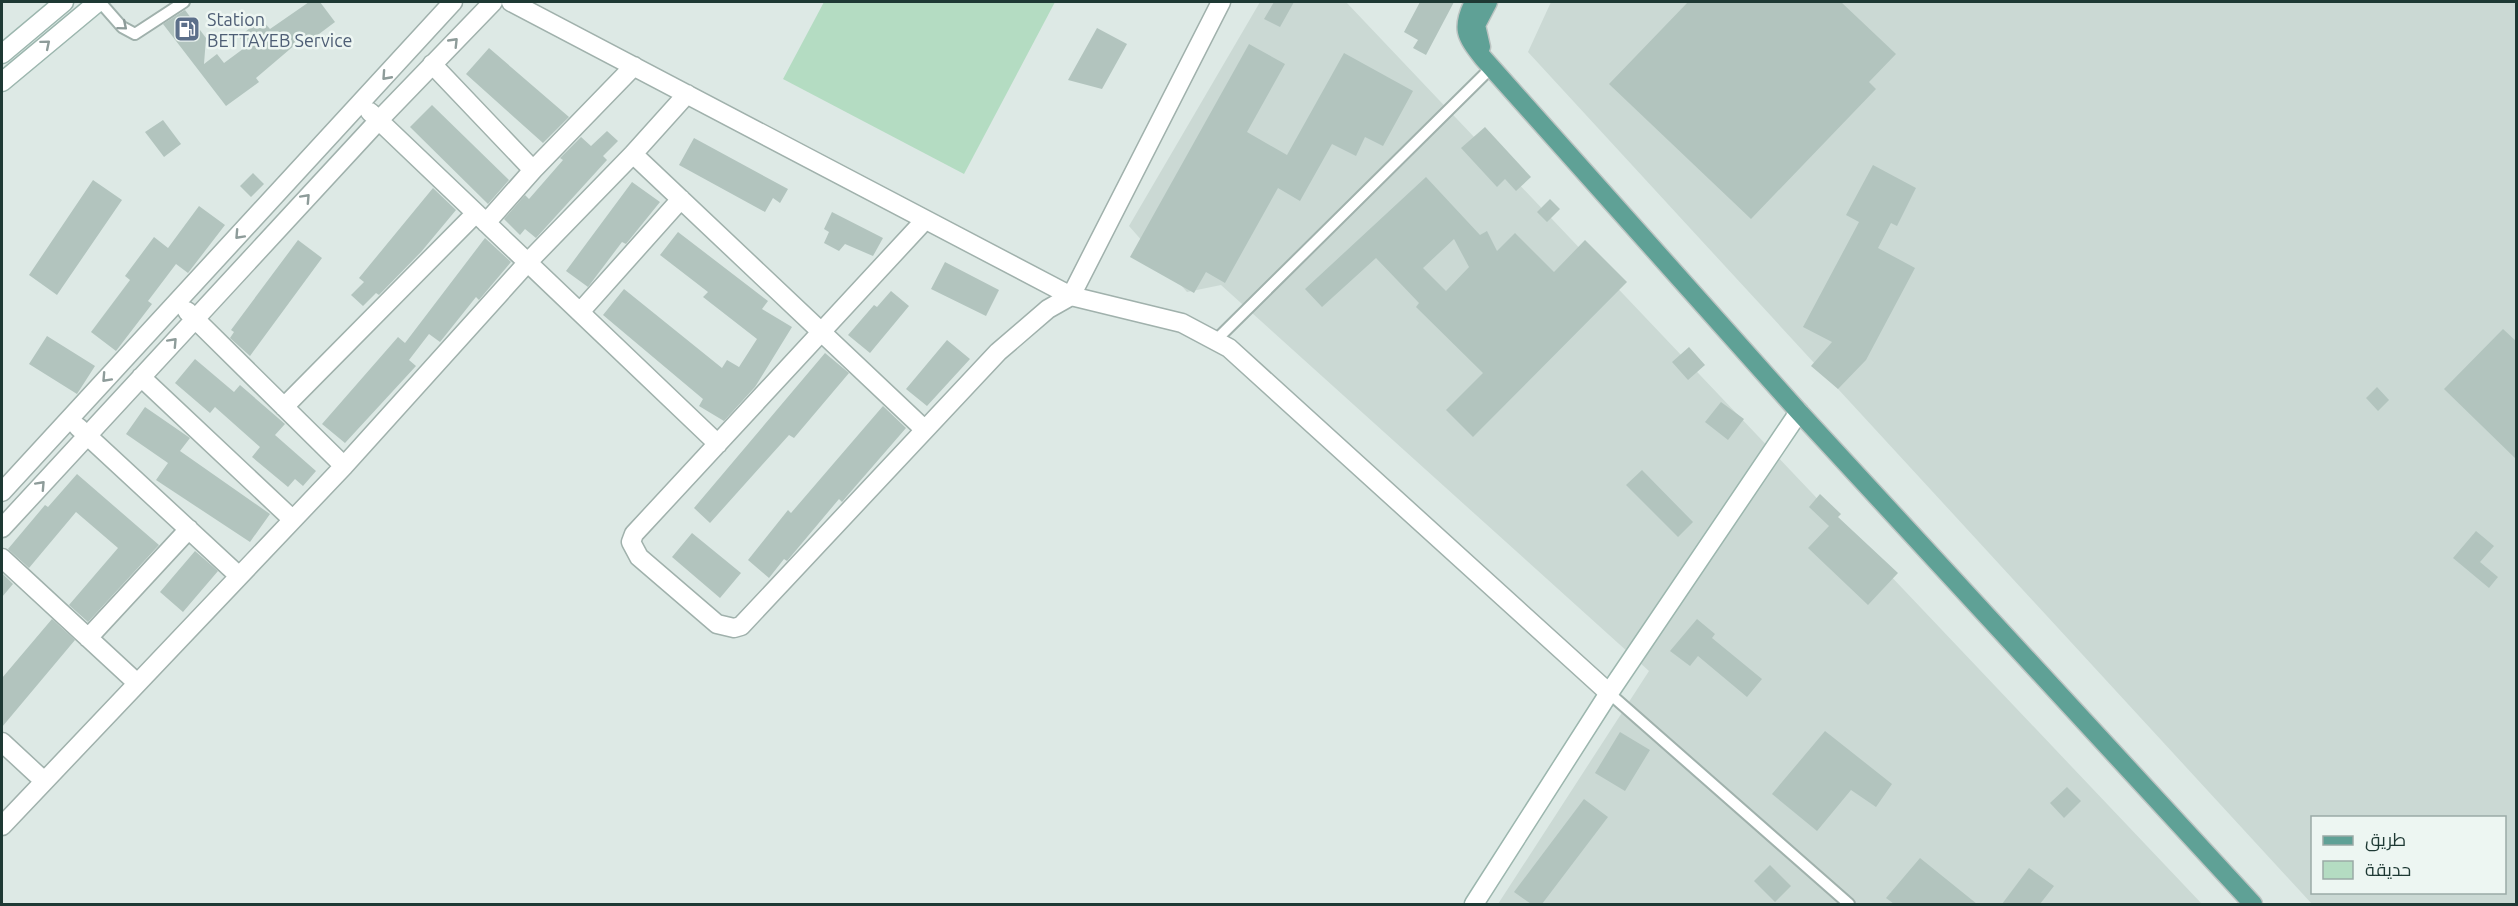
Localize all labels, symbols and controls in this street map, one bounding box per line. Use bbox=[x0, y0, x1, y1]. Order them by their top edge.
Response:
place label: Station BETTAYEB Service bbox=[207, 9, 352, 50]
fuel station icon: Station BETTAYEB Service bbox=[172, 14, 202, 44]
one-way arrow bbox=[116, 19, 127, 30]
one-way arrow bbox=[447, 38, 458, 48]
one-way arrow bbox=[39, 41, 50, 52]
one-way arrow bbox=[382, 69, 393, 80]
one-way arrow bbox=[299, 195, 310, 205]
one-way arrow bbox=[235, 228, 246, 239]
one-way arrow bbox=[166, 338, 177, 349]
one-way arrow bbox=[103, 371, 114, 382]
one-way arrow bbox=[34, 481, 45, 492]
legend bbox=[2311, 816, 2506, 894]
text: طريق bbox=[2365, 829, 2406, 852]
text: حديقة bbox=[2365, 859, 2411, 879]

